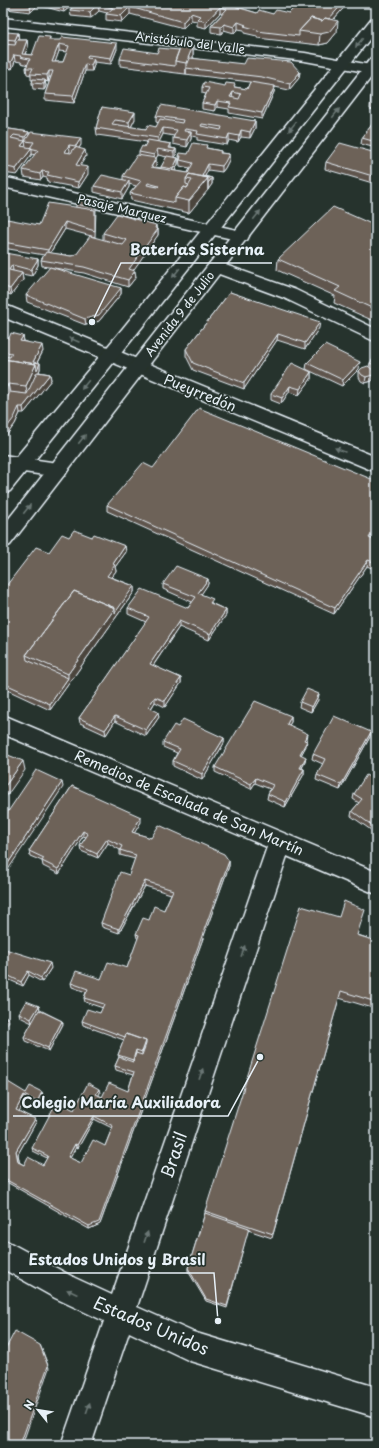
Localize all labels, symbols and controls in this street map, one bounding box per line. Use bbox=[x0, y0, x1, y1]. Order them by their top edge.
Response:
street label: Aristóbulo del Valle bbox=[134, 26, 247, 58]
one-way arrow bbox=[355, 37, 364, 48]
one-way arrow bbox=[332, 107, 341, 118]
one-way arrow bbox=[288, 122, 296, 133]
street label: Pasaje Marquez bbox=[76, 189, 169, 227]
one-way arrow bbox=[253, 210, 261, 221]
callout: Baterías Sisterna bbox=[121, 236, 272, 263]
text: Baterías Sisterna bbox=[130, 237, 265, 260]
street label: Avenida 9 de Julio bbox=[140, 267, 218, 360]
one-way arrow bbox=[172, 267, 181, 278]
one-way arrow bbox=[68, 336, 80, 342]
street label: Pueyrredón bbox=[161, 368, 240, 417]
one-way arrow bbox=[81, 380, 90, 391]
one-way arrow bbox=[78, 434, 87, 445]
one-way arrow bbox=[334, 447, 345, 453]
one-way arrow bbox=[23, 504, 32, 515]
street label: Remedios de Escalada de San Martín bbox=[71, 745, 307, 861]
one-way arrow bbox=[240, 945, 246, 957]
one-way arrow bbox=[198, 1068, 204, 1080]
callout: Colegio María Auxiliadora bbox=[13, 1089, 228, 1116]
text: Colegio María Auxiliadora bbox=[21, 1090, 221, 1113]
street label: Brasil bbox=[153, 1128, 193, 1181]
one-way arrow bbox=[143, 1231, 149, 1243]
callout: Estados Unidos y Brasil bbox=[19, 1246, 214, 1273]
text: Estados Unidos y Brasil bbox=[29, 1247, 205, 1270]
one-way arrow bbox=[67, 1289, 78, 1295]
street label: Estados Unidos bbox=[90, 1289, 213, 1361]
north arrow bbox=[18, 1390, 58, 1430]
text: N bbox=[19, 1396, 39, 1413]
one-way arrow bbox=[86, 1402, 92, 1414]

